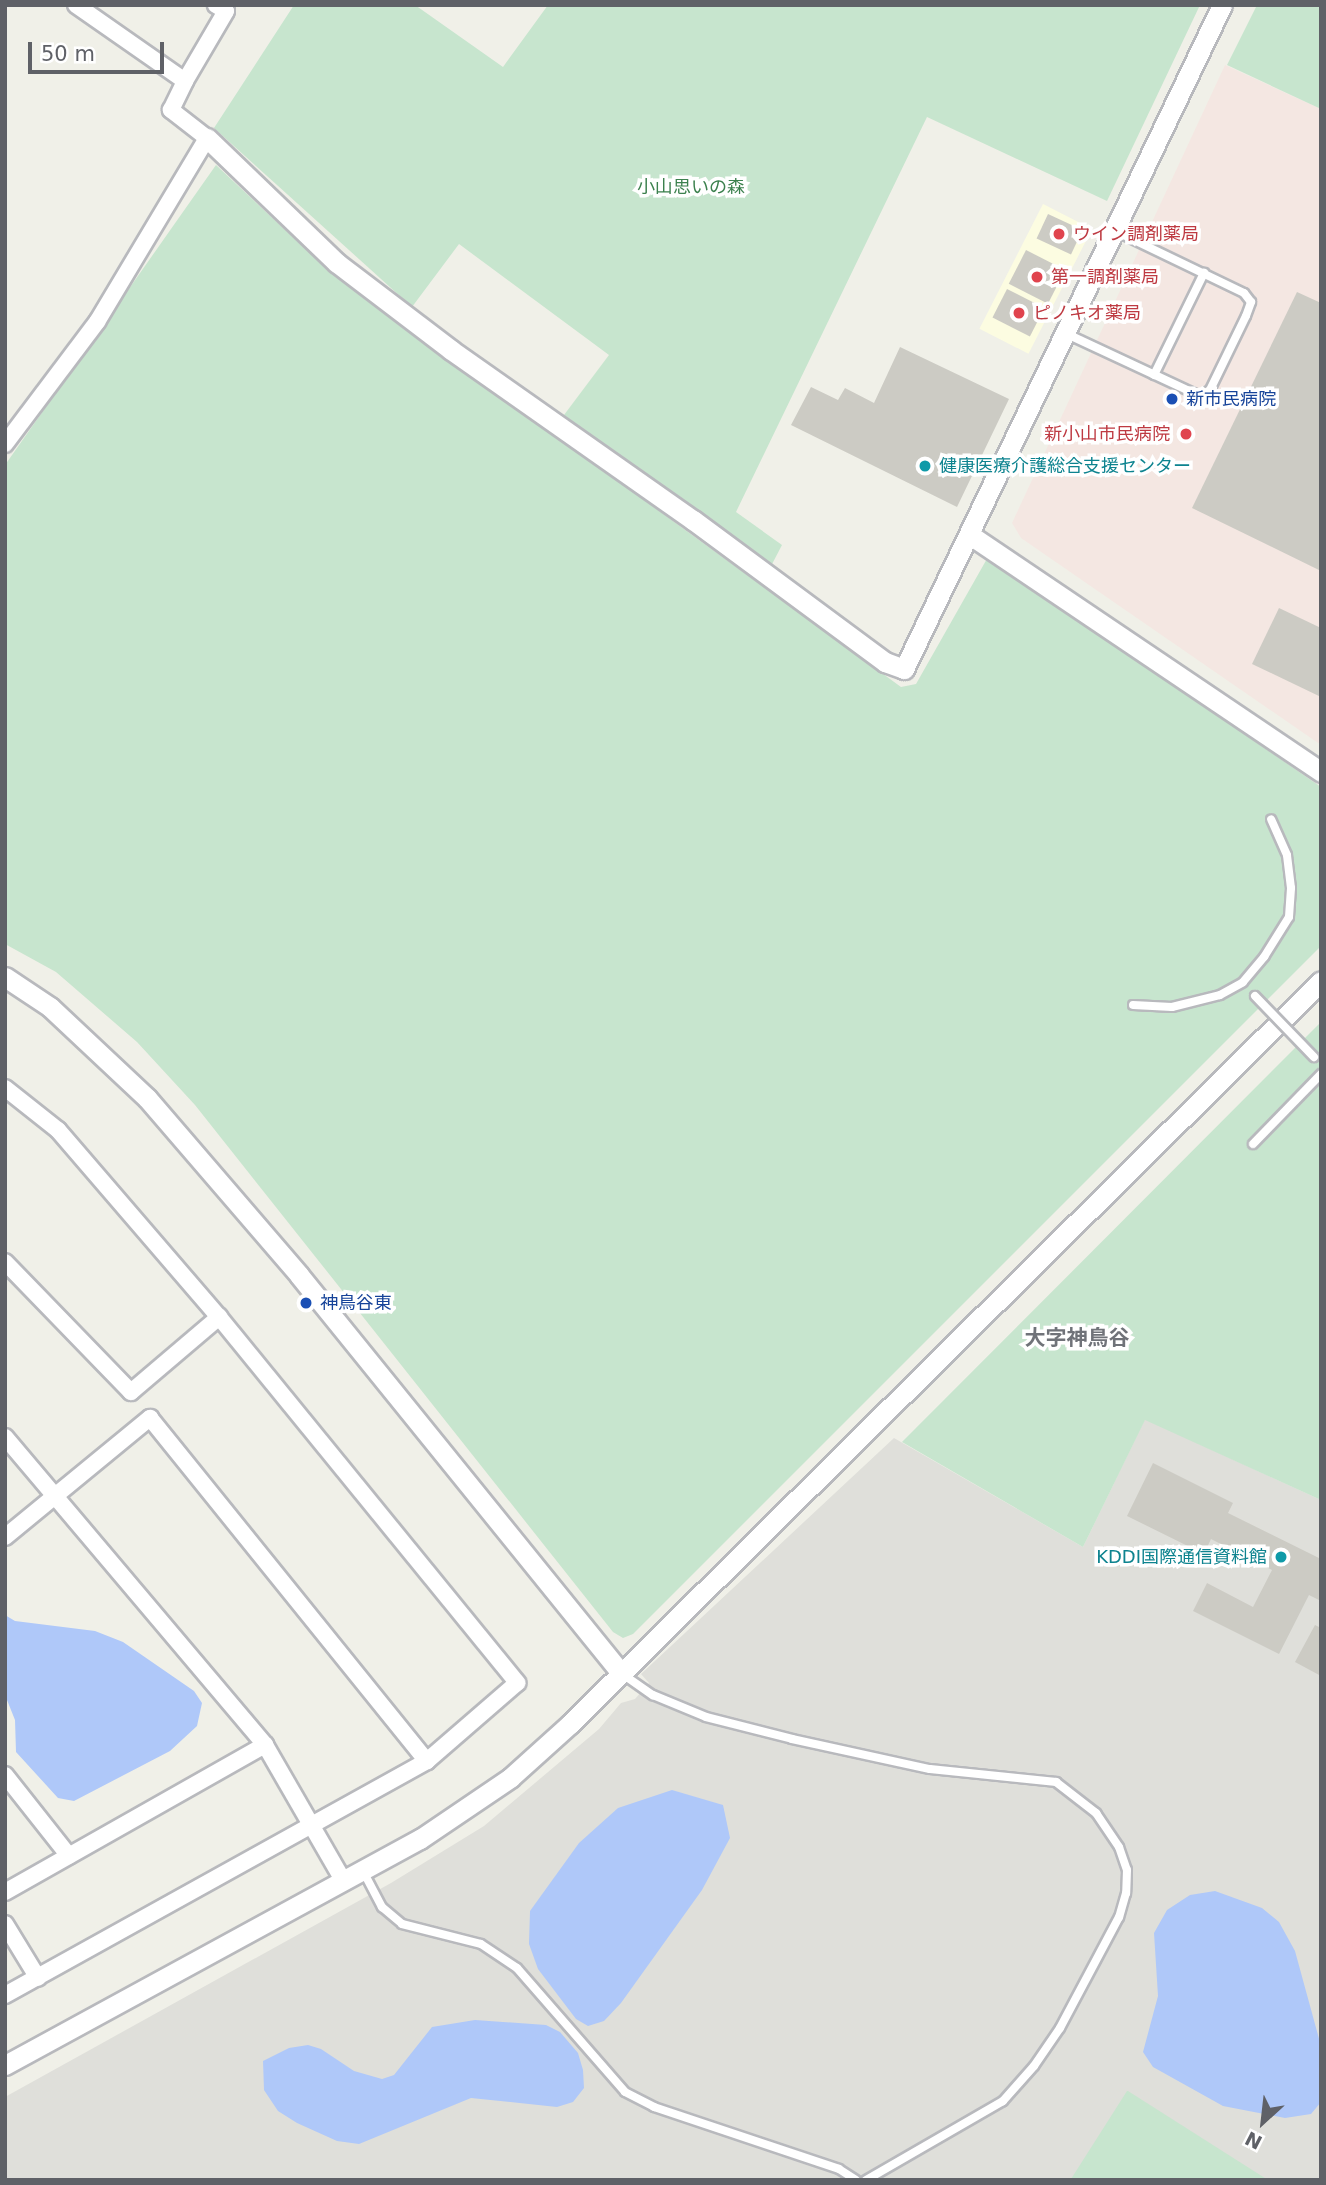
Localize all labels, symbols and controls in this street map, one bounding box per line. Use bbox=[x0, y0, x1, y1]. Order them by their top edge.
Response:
scale bar bbox=[32, 28, 168, 72]
text: 50 m bbox=[41, 42, 95, 66]
park label: 小山思いの森 bbox=[637, 176, 745, 198]
place label: ウイン調剤薬局 bbox=[1073, 223, 1199, 245]
marker: ウイン調剤薬局 bbox=[1051, 226, 1067, 242]
place label: 第一調剤薬局 bbox=[1051, 266, 1159, 288]
marker: 第一調剤薬局 bbox=[1029, 269, 1045, 285]
place label: ピノキオ薬局 bbox=[1033, 302, 1141, 324]
marker: ピノキオ薬局 bbox=[1011, 305, 1027, 321]
place label: 新市民病院 bbox=[1186, 388, 1276, 410]
marker: 新市民病院 bbox=[1164, 391, 1180, 407]
place label: 新小山市民病院 bbox=[1044, 423, 1170, 445]
marker: 新小山市民病院 bbox=[1176, 424, 1196, 444]
place label: 健康医療介護総合支援センター bbox=[939, 455, 1191, 477]
marker: 健康医療介護総合支援センター bbox=[917, 458, 933, 474]
place label: 神鳥谷東 bbox=[320, 1292, 392, 1314]
marker: 神鳥谷東 bbox=[298, 1295, 314, 1311]
district label: 大字神鳥谷 bbox=[1025, 1325, 1129, 1351]
place label: KDDI国際通信資料館 bbox=[1096, 1546, 1267, 1568]
marker: KDDI国際通信資料館 bbox=[1273, 1549, 1289, 1565]
north arrow bbox=[1228, 2087, 1298, 2157]
text: N bbox=[1241, 2127, 1266, 2154]

